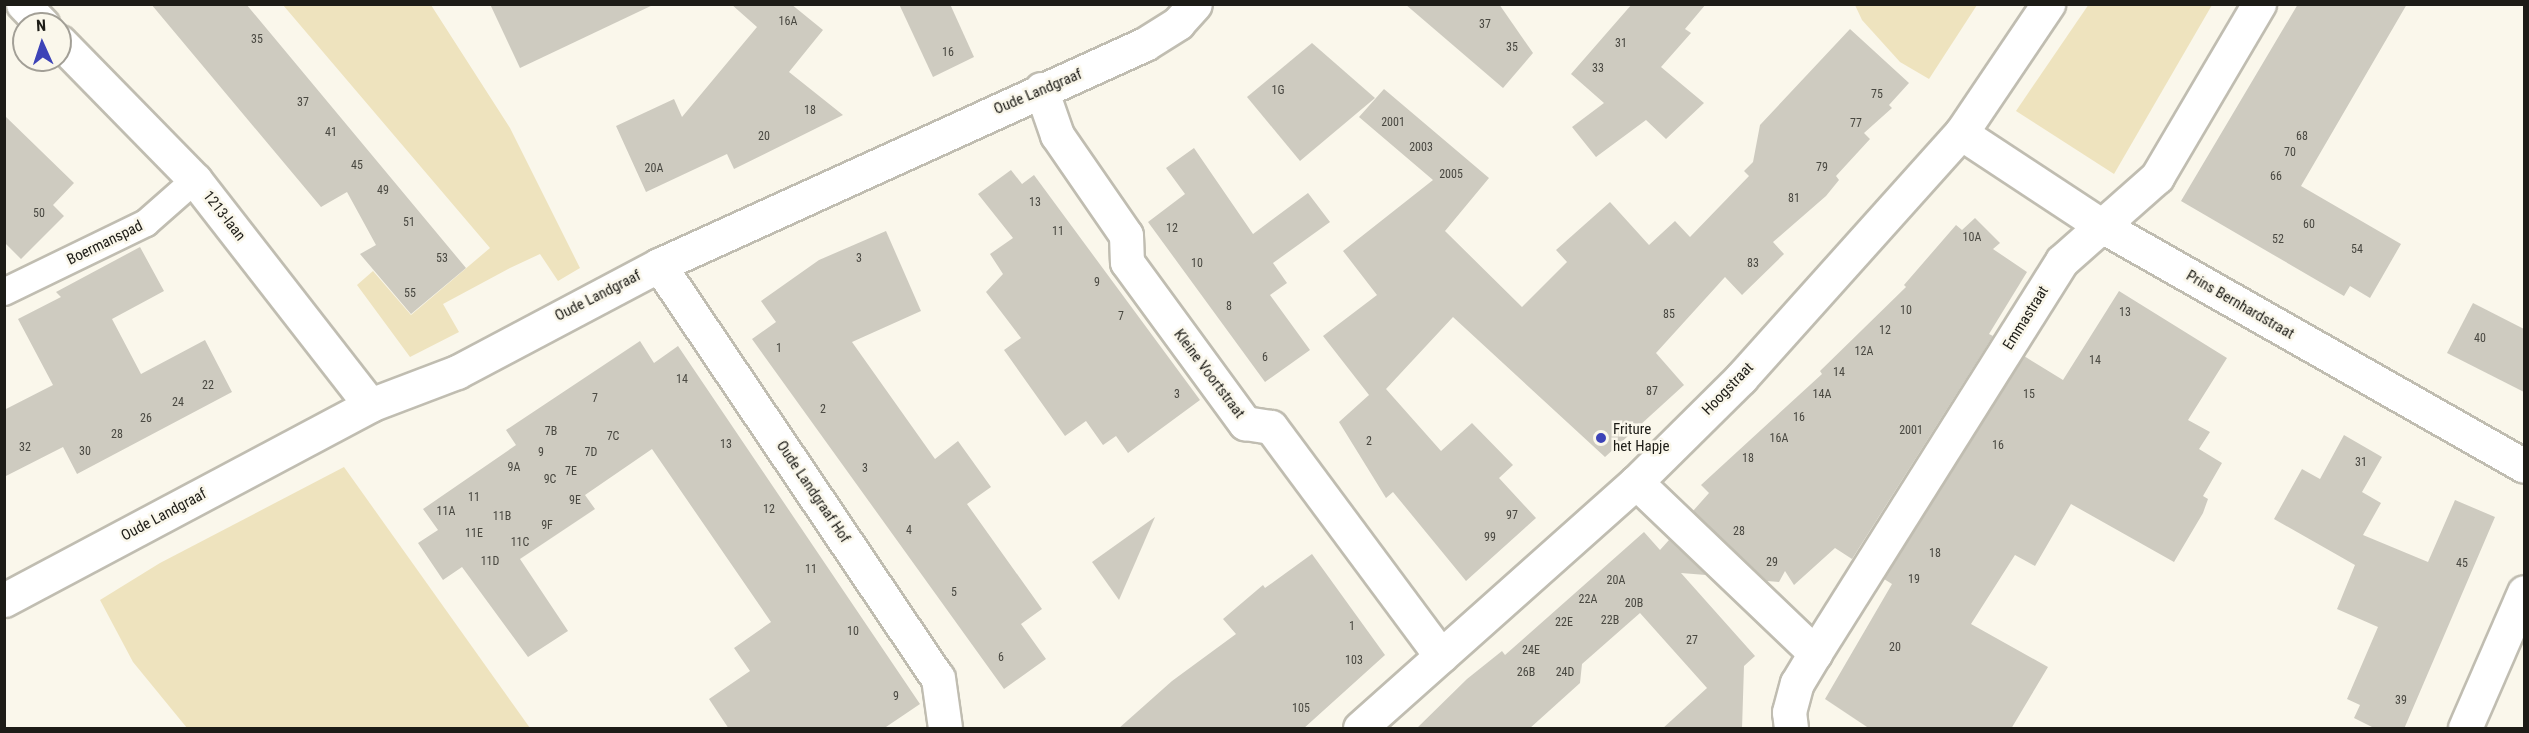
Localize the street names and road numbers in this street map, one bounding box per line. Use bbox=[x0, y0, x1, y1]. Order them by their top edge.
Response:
street label: Oude Landgraaf bbox=[991, 65, 1085, 119]
street label: 1213-laan bbox=[199, 187, 249, 245]
street label: Boermanspad bbox=[64, 217, 146, 269]
street label: Oude Landgraaf bbox=[552, 267, 644, 325]
street label: Prins Bernhardstraat bbox=[2183, 267, 2297, 343]
street label: Emmastraat bbox=[1999, 283, 2053, 353]
street label: Kleine Voortstraat bbox=[1170, 326, 1248, 422]
street label: Hoogstraat bbox=[1699, 359, 1757, 419]
street label: Oude Landgraaf Hof bbox=[772, 438, 854, 546]
street label: Oude Landgraaf bbox=[118, 485, 210, 545]

